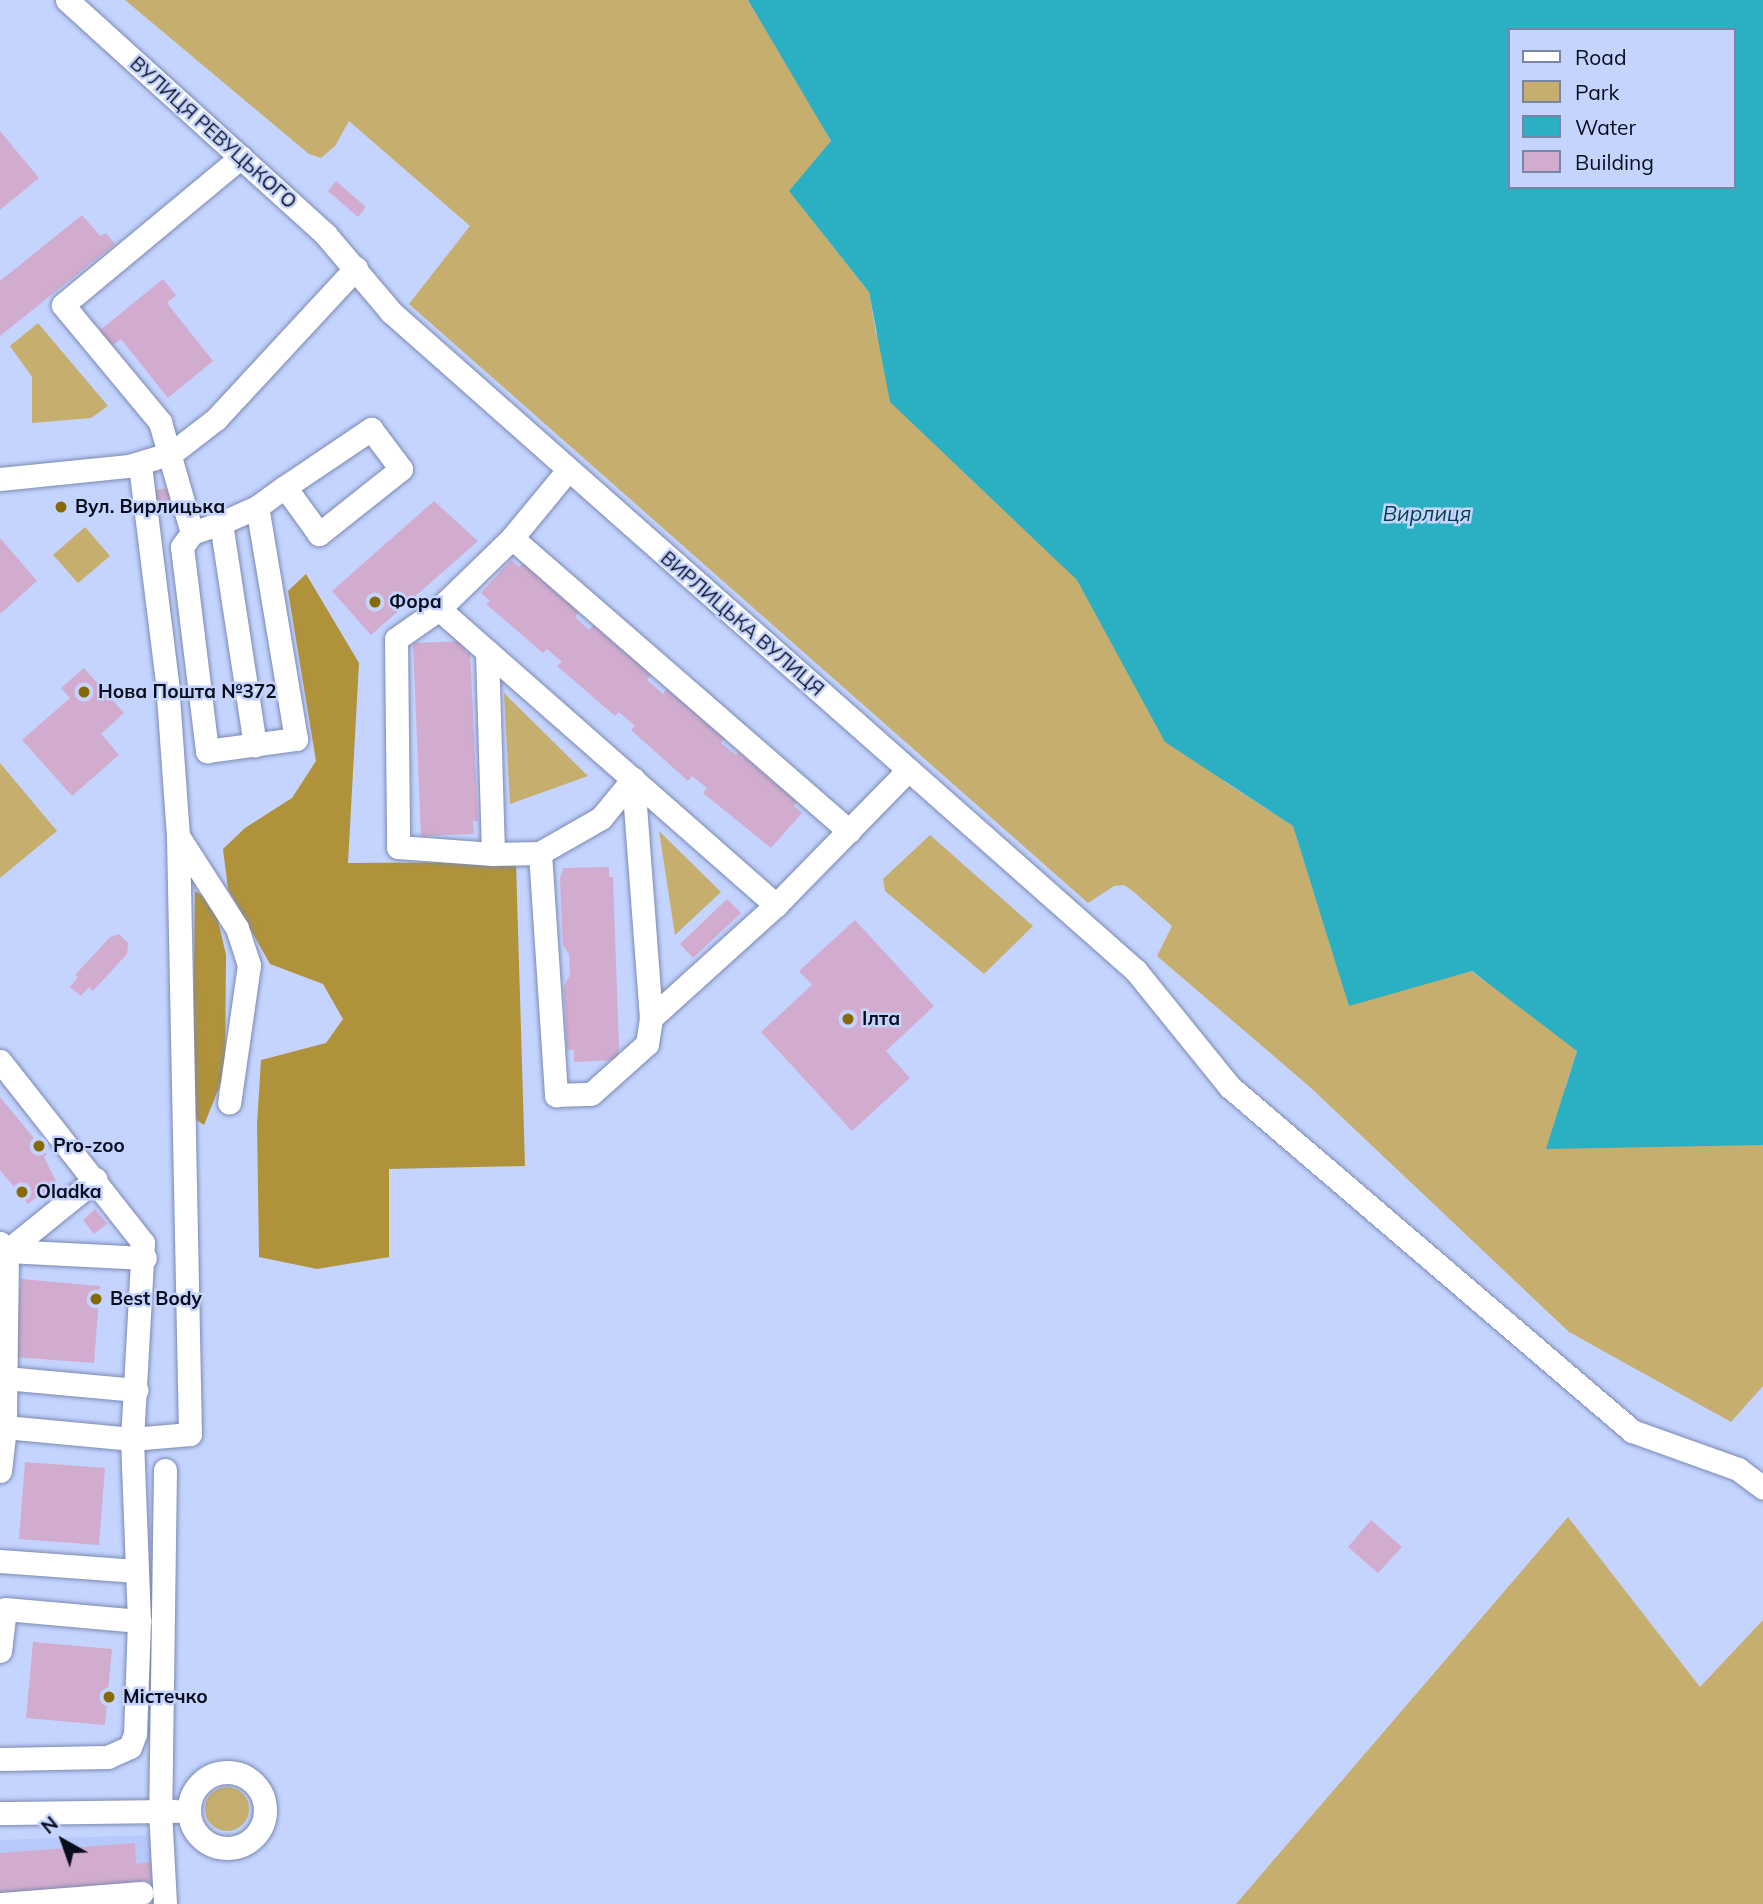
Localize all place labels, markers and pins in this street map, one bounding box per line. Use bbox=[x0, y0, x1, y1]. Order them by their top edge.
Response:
place label: Вул. Вирлицька bbox=[75, 496, 225, 518]
marker: Вул. Вирлицька bbox=[53, 499, 69, 515]
place label: Фора bbox=[389, 591, 442, 613]
marker: Фора bbox=[367, 594, 383, 610]
place label: Нова Пошта №372 bbox=[98, 681, 277, 703]
marker: Нова Пошта №372 bbox=[76, 684, 92, 700]
place label: Ілта bbox=[862, 1008, 900, 1030]
marker: Ілта bbox=[840, 1011, 856, 1027]
place label: Pro-zoo bbox=[53, 1135, 125, 1157]
marker: Pro-zoo bbox=[31, 1138, 47, 1154]
place label: Oladka bbox=[36, 1181, 102, 1203]
marker: Oladka bbox=[14, 1184, 30, 1200]
place label: Best Body bbox=[110, 1288, 202, 1310]
marker: Best Body bbox=[88, 1291, 104, 1307]
place label: Містечко bbox=[123, 1686, 208, 1708]
marker: Містечко bbox=[101, 1689, 117, 1705]

